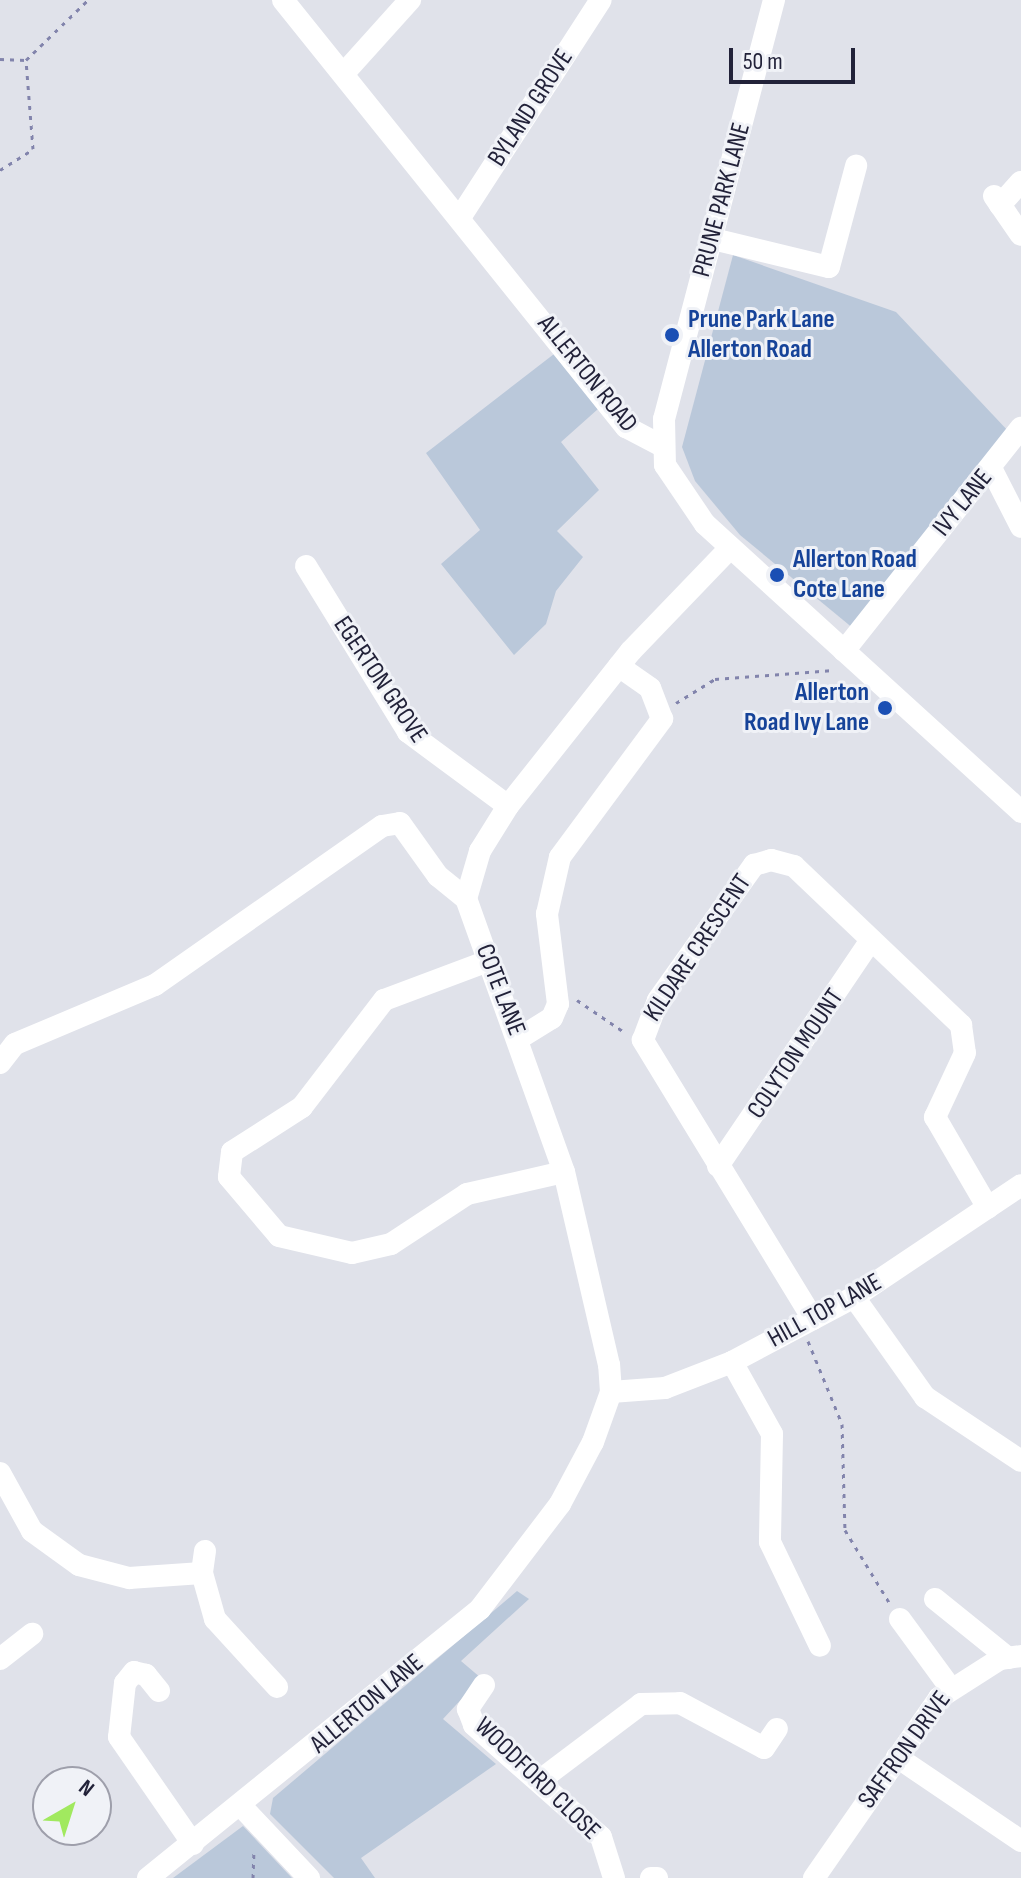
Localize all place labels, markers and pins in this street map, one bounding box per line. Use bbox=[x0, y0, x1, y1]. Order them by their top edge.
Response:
place label: Prune Park Lane Allerton Road bbox=[688, 304, 835, 366]
marker: Prune Park Lane Allerton Road bbox=[663, 326, 681, 344]
place label: Allerton Road Cote Lane bbox=[793, 544, 917, 606]
marker: Allerton Road Cote Lane bbox=[768, 566, 786, 584]
place label: Allerton Road Ivy Lane bbox=[744, 677, 869, 738]
marker: Allerton Road Ivy Lane bbox=[876, 699, 894, 717]

